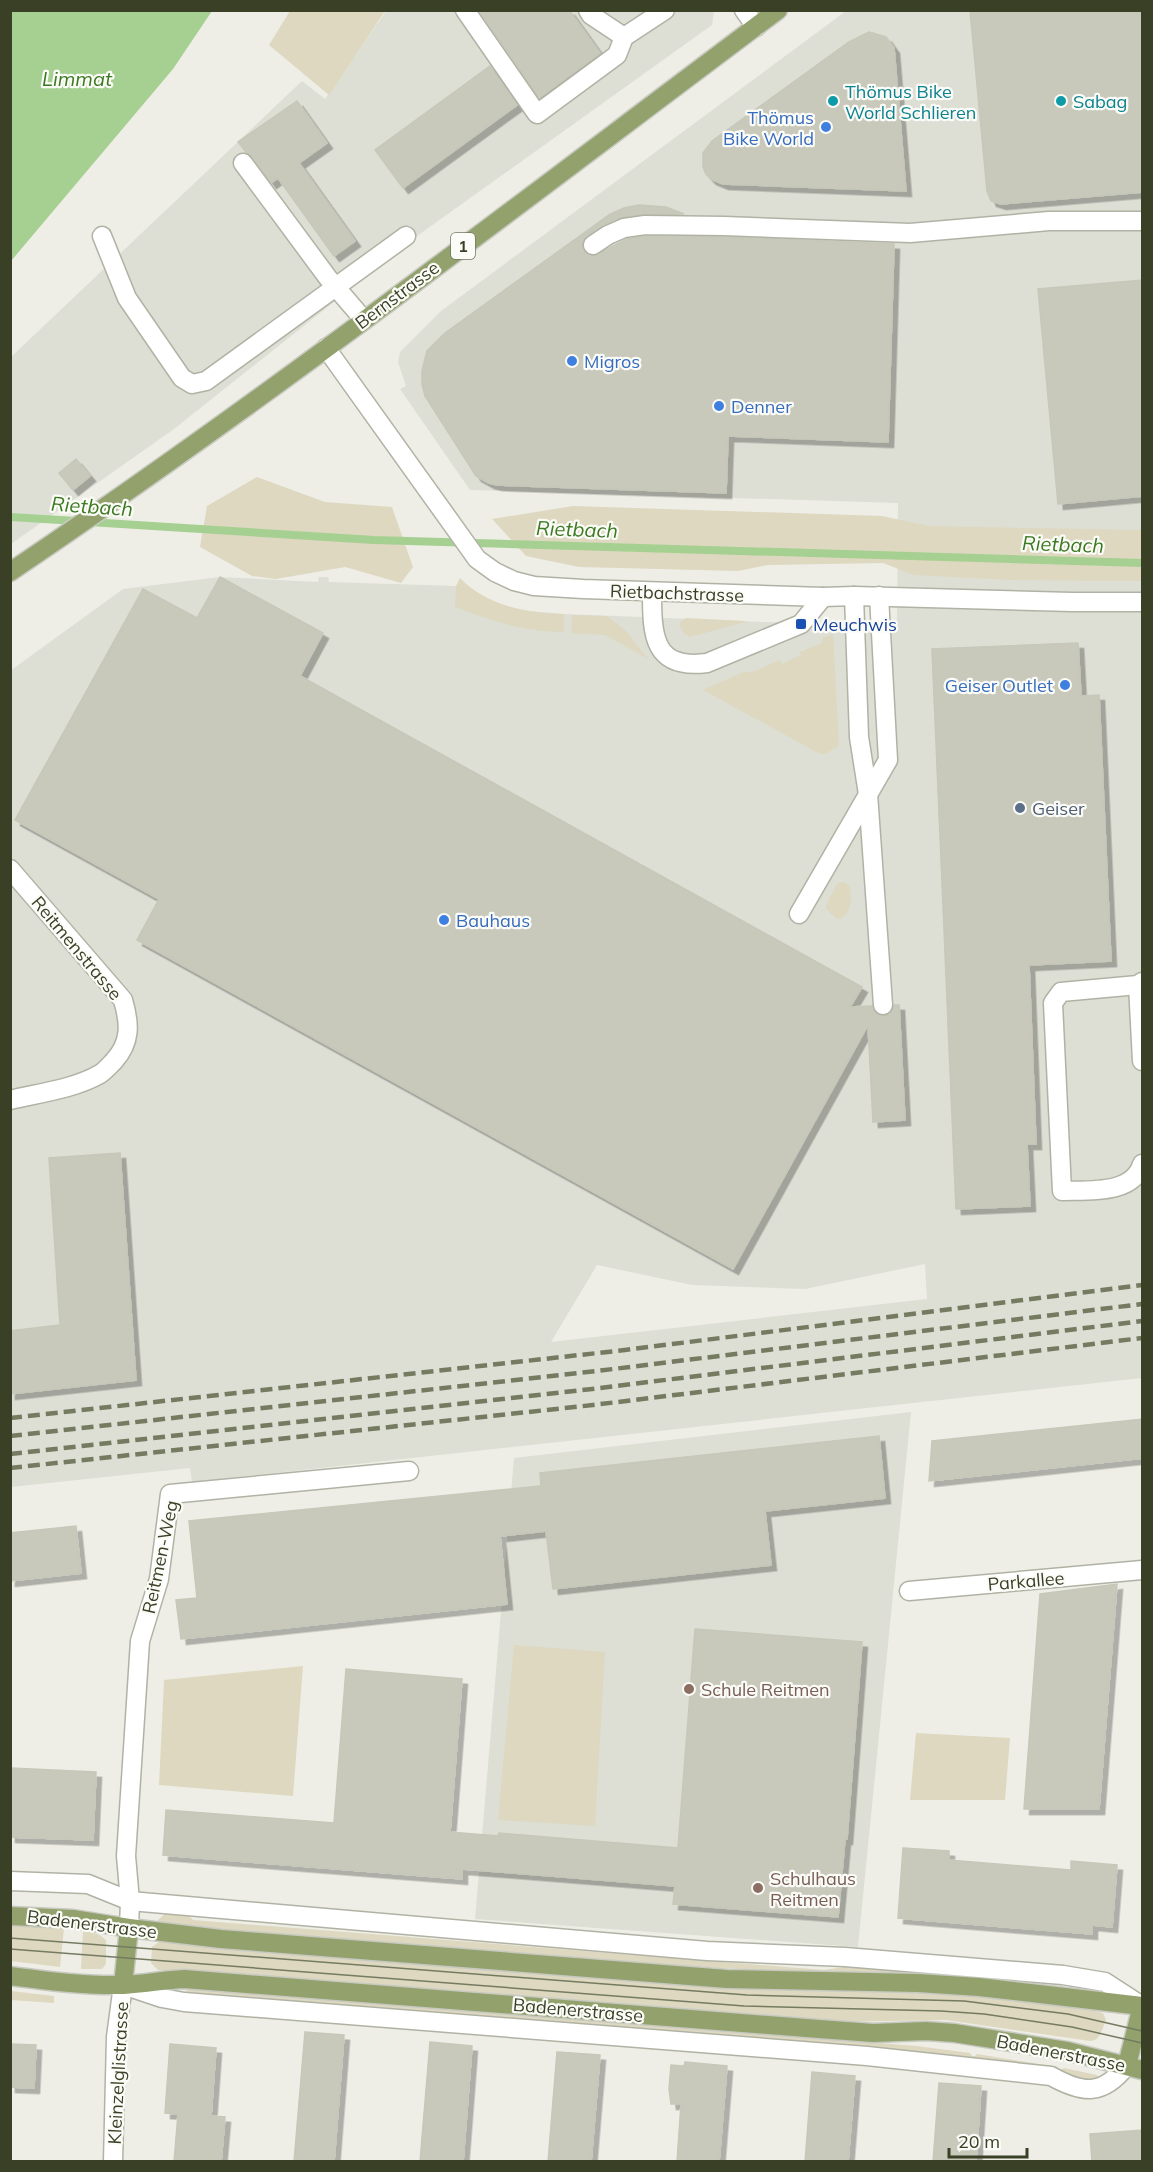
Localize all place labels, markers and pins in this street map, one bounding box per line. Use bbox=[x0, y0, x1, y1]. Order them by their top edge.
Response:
place label: Thömus Bike World Schlieren bbox=[845, 80, 976, 124]
place label: Sabag bbox=[1073, 90, 1127, 113]
marker: Thömus Bike World Schlieren bbox=[826, 94, 840, 108]
marker: Sabag bbox=[1054, 94, 1068, 108]
place label: Thömus Bike World bbox=[723, 106, 814, 150]
marker: Thömus Bike World bbox=[819, 120, 833, 134]
place label: Migros bbox=[584, 350, 640, 373]
marker: Migros bbox=[565, 354, 579, 368]
place label: Denner bbox=[731, 395, 792, 418]
marker: Denner bbox=[712, 399, 726, 413]
place label: Meuchwis bbox=[813, 613, 897, 636]
marker: Meuchwis bbox=[794, 617, 808, 631]
place label: Geiser Outlet bbox=[945, 674, 1053, 697]
marker: Geiser Outlet bbox=[1058, 678, 1072, 692]
place label: Geiser bbox=[1032, 797, 1085, 820]
marker: Geiser bbox=[1013, 801, 1027, 815]
place label: Bauhaus bbox=[456, 909, 530, 932]
marker: Bauhaus bbox=[437, 913, 451, 927]
place label: Schule Reitmen bbox=[701, 1678, 830, 1701]
marker: Schule Reitmen bbox=[682, 1682, 696, 1696]
place label: Schulhaus Reitmen bbox=[770, 1867, 856, 1911]
marker: Schulhaus Reitmen bbox=[751, 1881, 765, 1895]

